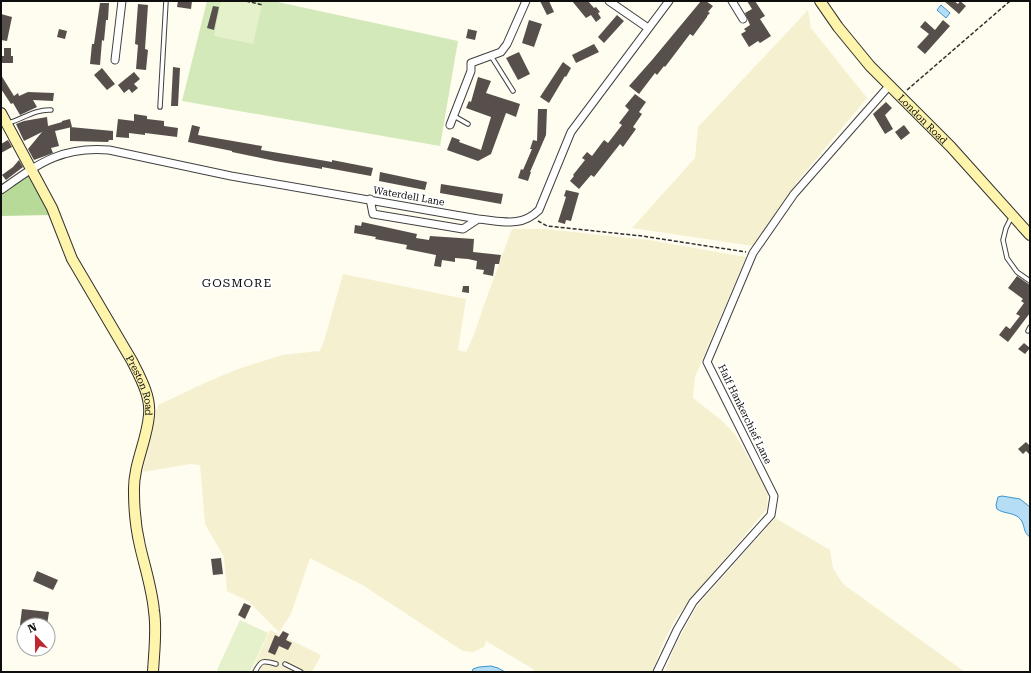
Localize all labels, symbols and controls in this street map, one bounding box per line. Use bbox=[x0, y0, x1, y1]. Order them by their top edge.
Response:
street label: London Road bbox=[896, 92, 950, 146]
street label: Waterdell Lane bbox=[372, 184, 446, 208]
district label: GOSMORE bbox=[202, 276, 272, 290]
street label: Preston Road bbox=[124, 353, 155, 417]
street label: Half Hankerchief Lane bbox=[716, 362, 774, 466]
north arrow bbox=[16, 617, 56, 657]
text: N bbox=[26, 620, 39, 636]

